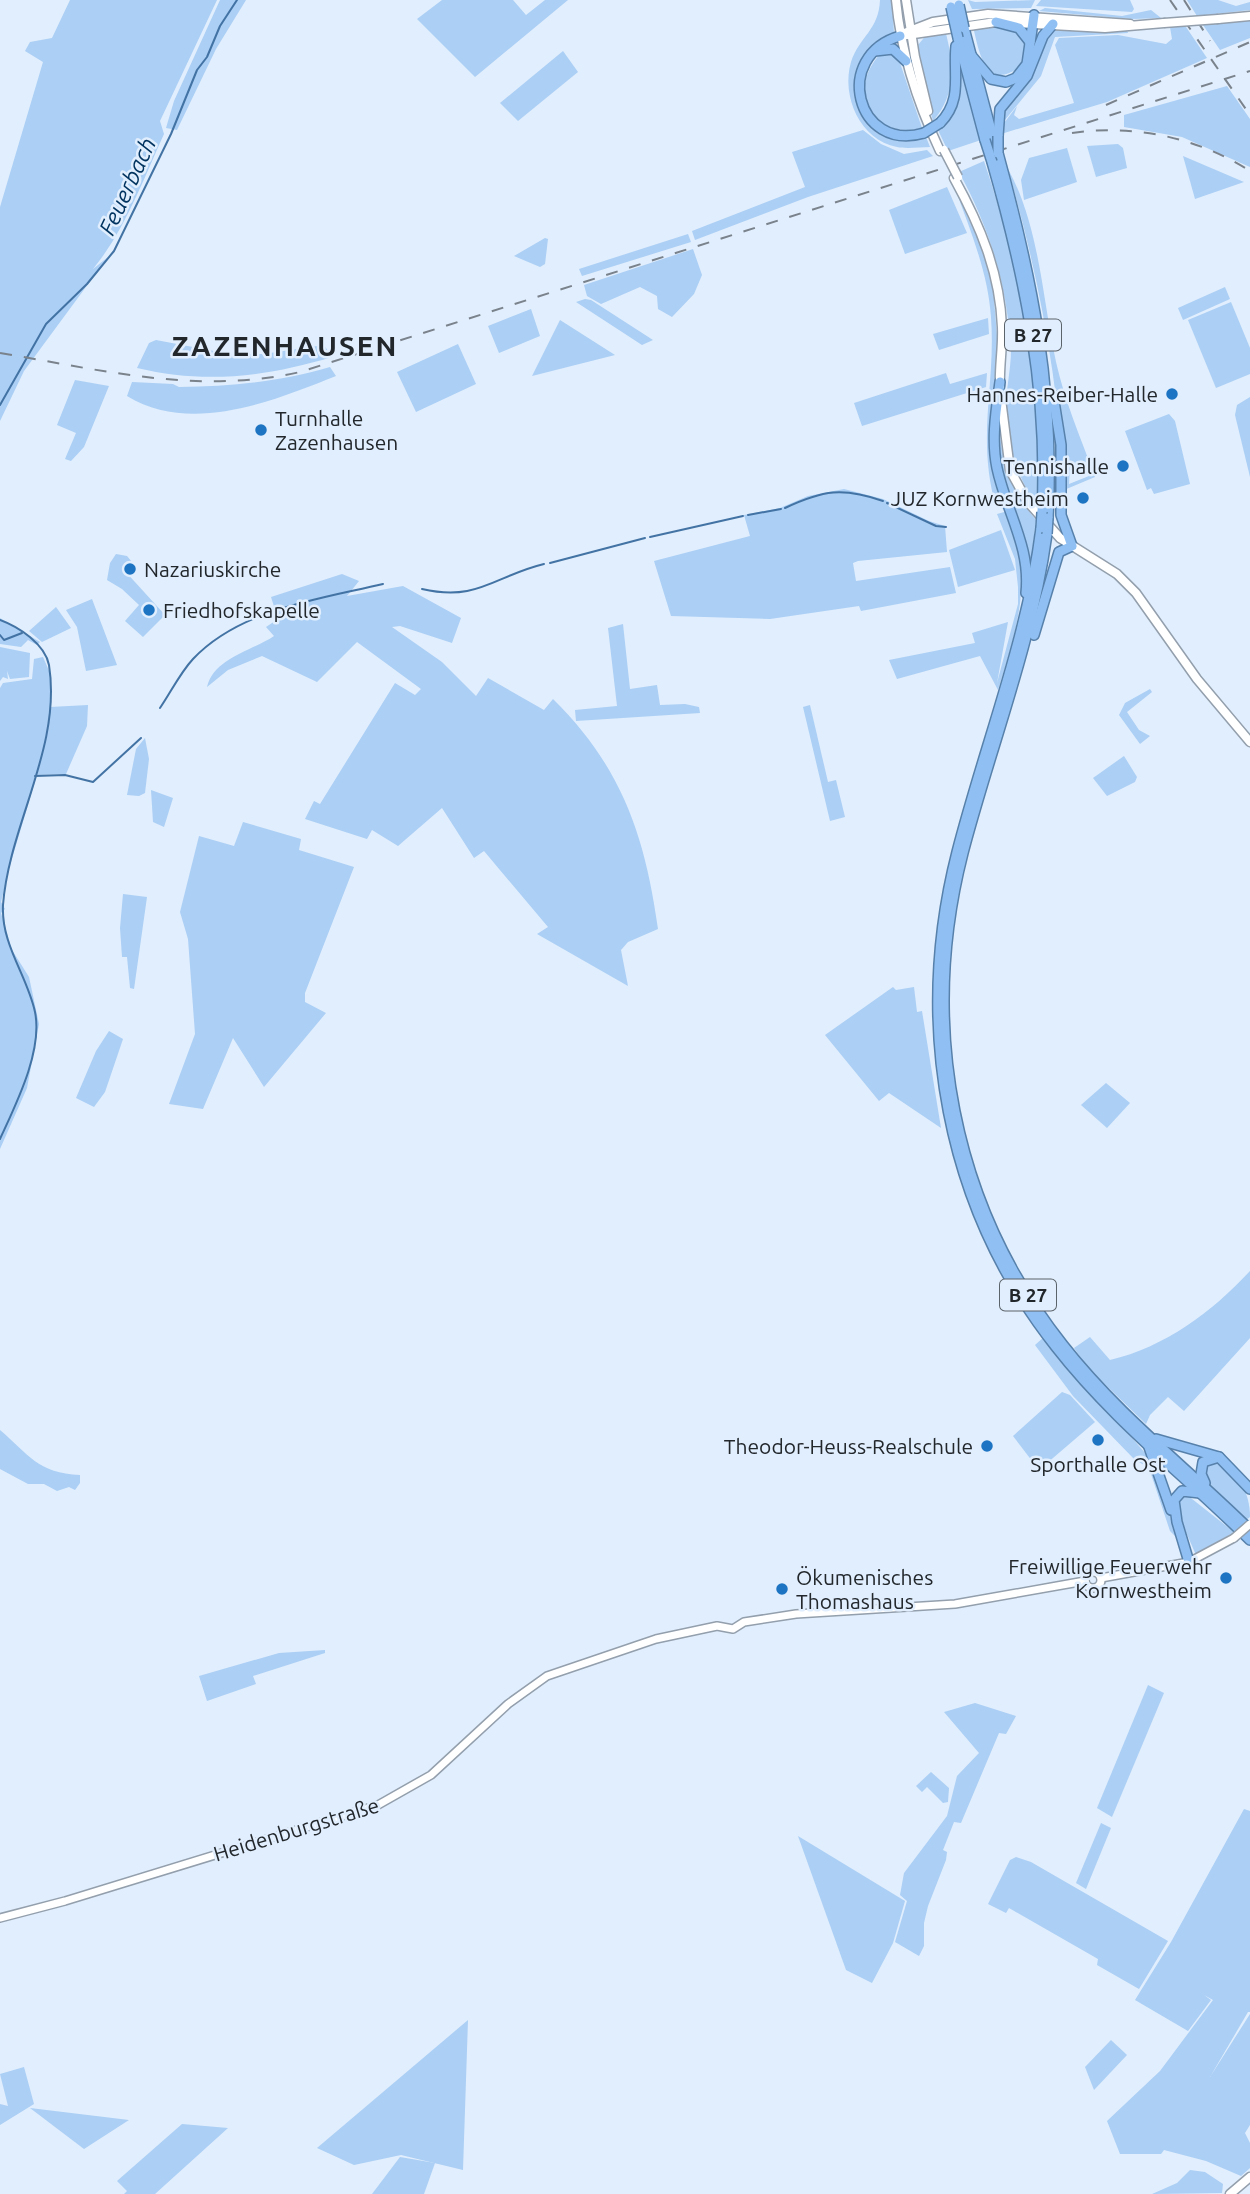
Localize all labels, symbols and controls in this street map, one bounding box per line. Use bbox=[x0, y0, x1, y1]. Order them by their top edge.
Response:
water label: Feuerbach bbox=[94, 133, 160, 239]
road number: B 27 bbox=[1005, 320, 1061, 350]
district label: ZAZENHAUSEN bbox=[172, 330, 398, 361]
place label: Hannes-Reiber-Halle bbox=[967, 382, 1158, 406]
marker: Hannes-Reiber-Halle bbox=[1164, 386, 1180, 402]
place label: Turnhalle Zazenhausen bbox=[275, 406, 398, 454]
marker: Turnhalle Zazenhausen bbox=[253, 422, 269, 438]
place label: Tennishalle bbox=[1003, 454, 1109, 478]
marker: Tennishalle bbox=[1115, 458, 1131, 474]
place label: JUZ Kornwestheim bbox=[891, 486, 1069, 510]
marker: JUZ Kornwestheim bbox=[1075, 490, 1091, 506]
place label: Nazariuskirche bbox=[144, 557, 281, 581]
marker: Nazariuskirche bbox=[122, 561, 138, 577]
place label: Friedhofskapelle bbox=[163, 598, 320, 622]
marker: Friedhofskapelle bbox=[141, 602, 157, 618]
road number: B 27 bbox=[1000, 1280, 1056, 1310]
marker: Sporthalle Ost bbox=[1090, 1432, 1106, 1448]
place label: Theodor-Heuss-Realschule bbox=[724, 1434, 973, 1458]
marker: Theodor-Heuss-Realschule bbox=[979, 1438, 995, 1454]
place label: Sporthalle Ost bbox=[1030, 1452, 1166, 1476]
place label: Freiwillige Feuerwehr Kornwestheim bbox=[1008, 1554, 1212, 1602]
place label: Ökumenisches Thomashaus bbox=[796, 1565, 933, 1613]
marker: Freiwillige Feuerwehr Kornwestheim bbox=[1218, 1570, 1234, 1586]
marker: Ökumenisches Thomashaus bbox=[774, 1581, 790, 1597]
street label: Heidenburgstraße bbox=[210, 1792, 382, 1866]

